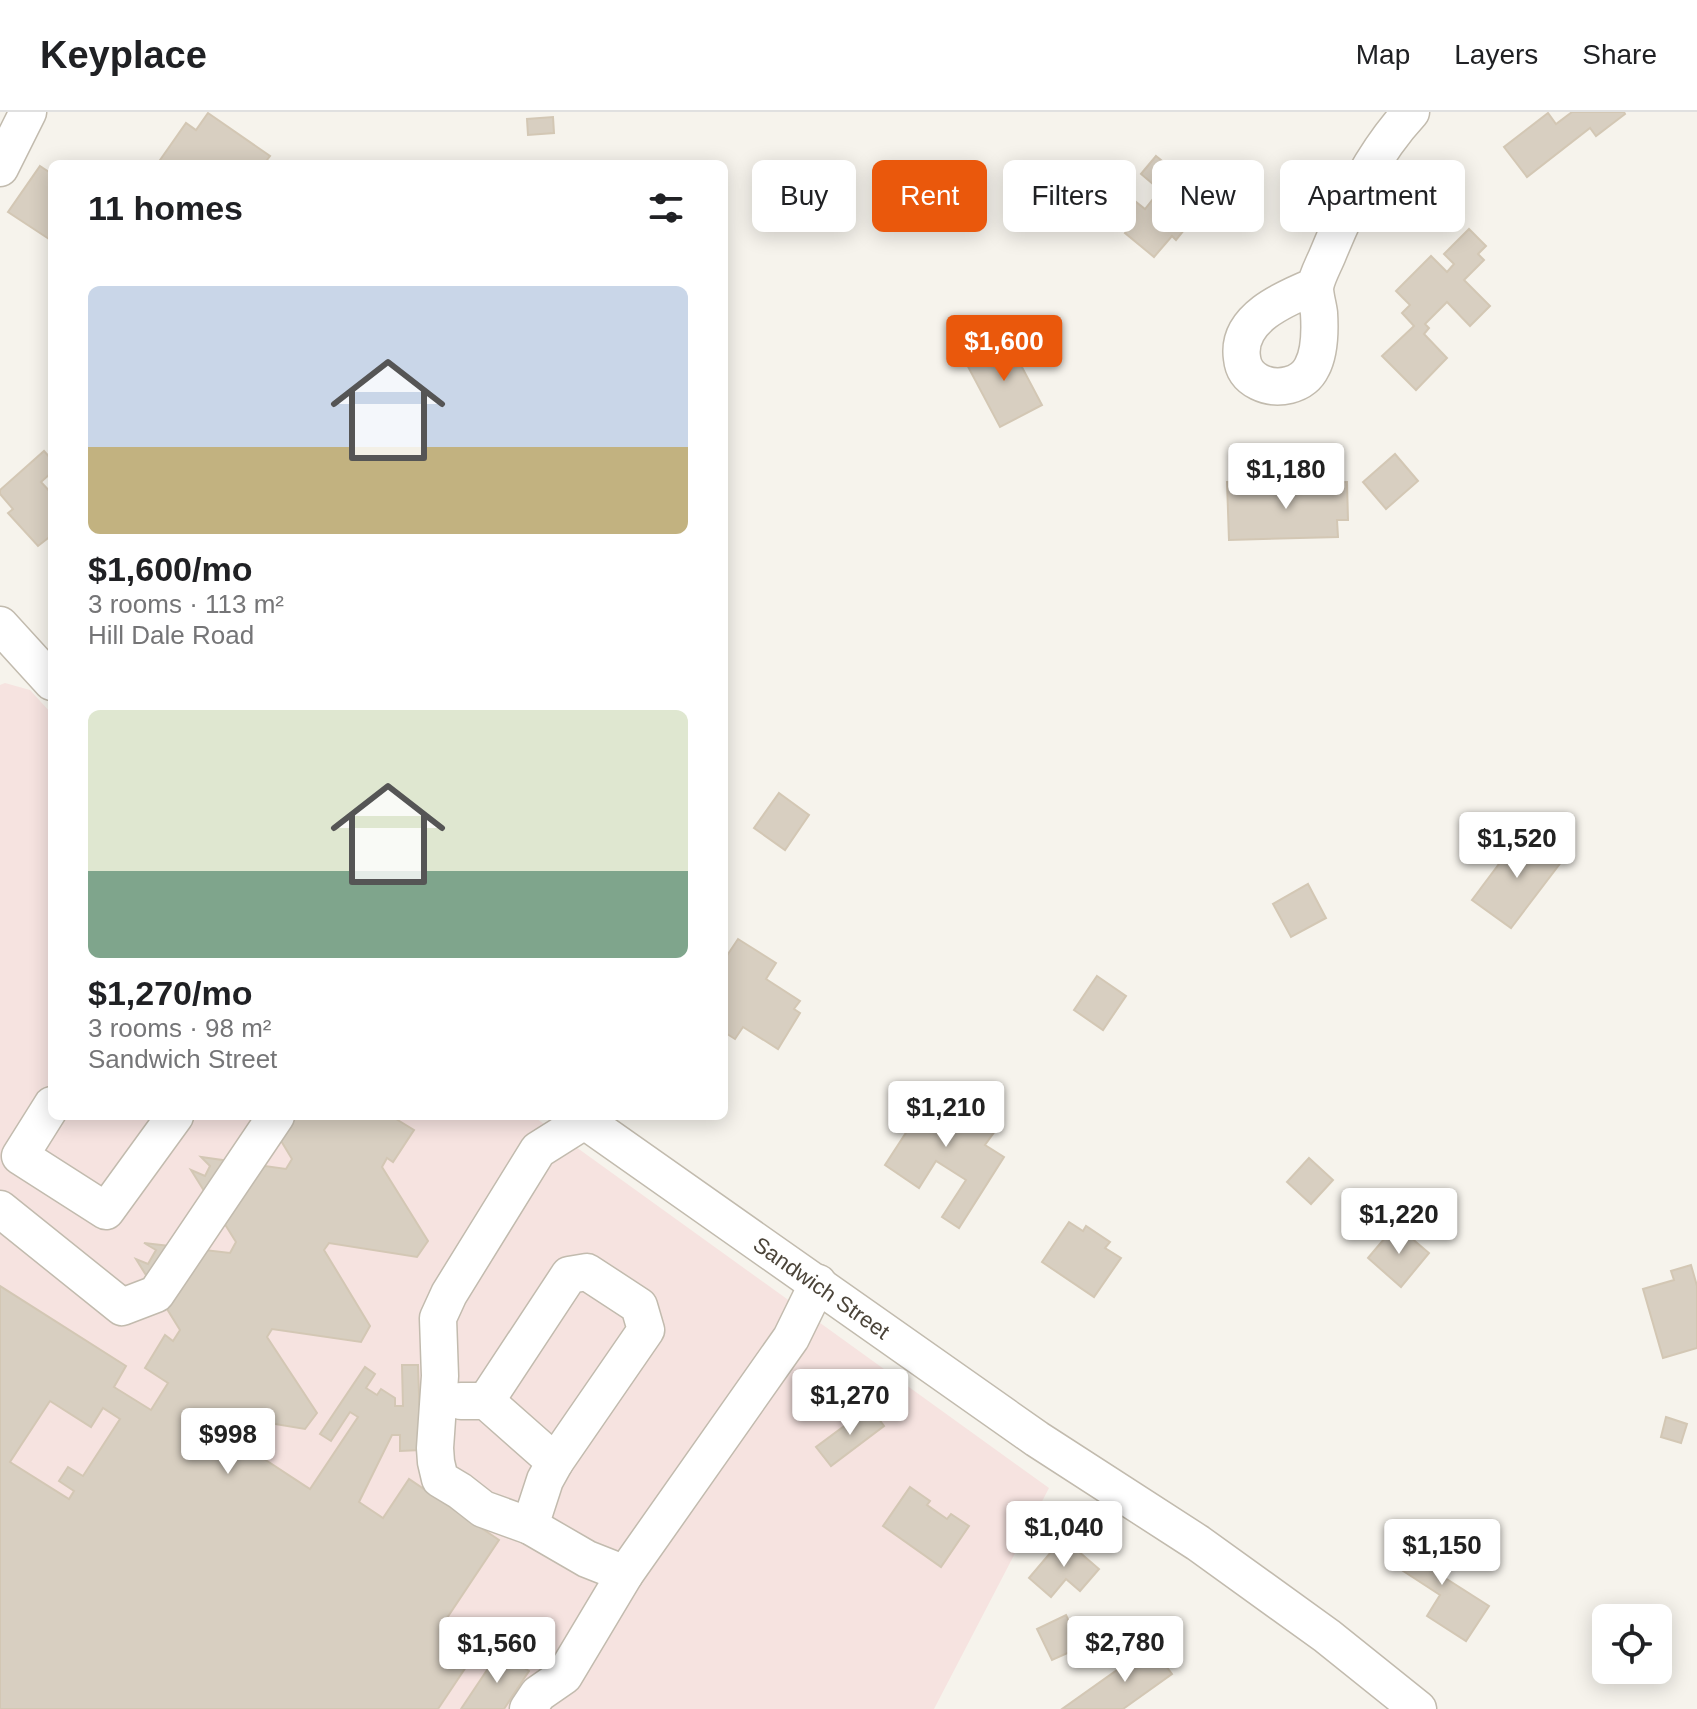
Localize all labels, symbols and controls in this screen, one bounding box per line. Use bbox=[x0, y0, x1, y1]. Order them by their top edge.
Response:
text: Keyplace bbox=[40, 34, 207, 76]
text: Map bbox=[1356, 39, 1410, 70]
text: Layers bbox=[1454, 39, 1538, 70]
text: Share bbox=[1582, 39, 1657, 70]
chip: Buy bbox=[752, 160, 856, 232]
chip: Rent bbox=[872, 160, 987, 232]
chip: Filters bbox=[1003, 160, 1136, 232]
chip: New bbox=[1152, 160, 1264, 232]
chip: Apartment bbox=[1280, 160, 1465, 232]
icon: filters bbox=[644, 186, 688, 230]
text: 11 homes bbox=[88, 189, 243, 227]
pin: $1,600 bbox=[939, 315, 1069, 383]
text: $1,600 bbox=[964, 326, 1044, 356]
icon: home bbox=[316, 338, 460, 482]
pin: $1,180 bbox=[1221, 443, 1351, 511]
text: $1,180 bbox=[1246, 454, 1326, 484]
text: $1,600/mo bbox=[88, 550, 252, 588]
text: 3 rooms · 113 m² bbox=[88, 589, 284, 619]
text: Hill Dale Road bbox=[88, 620, 254, 650]
icon: home bbox=[316, 762, 460, 906]
pin: $1,520 bbox=[1452, 812, 1582, 880]
text: $1,520 bbox=[1477, 823, 1557, 853]
text: $1,270/mo bbox=[88, 974, 252, 1012]
text: 3 rooms · 98 m² bbox=[88, 1013, 272, 1043]
text: Sandwich Street bbox=[88, 1044, 277, 1074]
pin: $1,210 bbox=[881, 1081, 1011, 1149]
text: $1,210 bbox=[906, 1092, 986, 1122]
pin: $1,220 bbox=[1334, 1188, 1464, 1256]
text: $1,220 bbox=[1359, 1199, 1439, 1229]
street label: Sandwich Street bbox=[749, 1232, 894, 1344]
pin: $1,270 bbox=[785, 1369, 915, 1437]
text: $1,270 bbox=[810, 1380, 890, 1410]
pin: $998 bbox=[181, 1408, 275, 1476]
text: $998 bbox=[199, 1419, 257, 1449]
pin: $1,040 bbox=[999, 1501, 1129, 1569]
text: $1,040 bbox=[1024, 1512, 1104, 1542]
pin: $1,150 bbox=[1377, 1519, 1507, 1587]
text: $1,150 bbox=[1402, 1530, 1482, 1560]
map controls bbox=[1592, 1604, 1672, 1684]
button: locate bbox=[1592, 1604, 1672, 1684]
pin: $2,780 bbox=[1060, 1616, 1190, 1684]
pin: $1,560 bbox=[432, 1617, 562, 1685]
text: $2,780 bbox=[1085, 1627, 1165, 1657]
text: $1,560 bbox=[457, 1628, 537, 1658]

